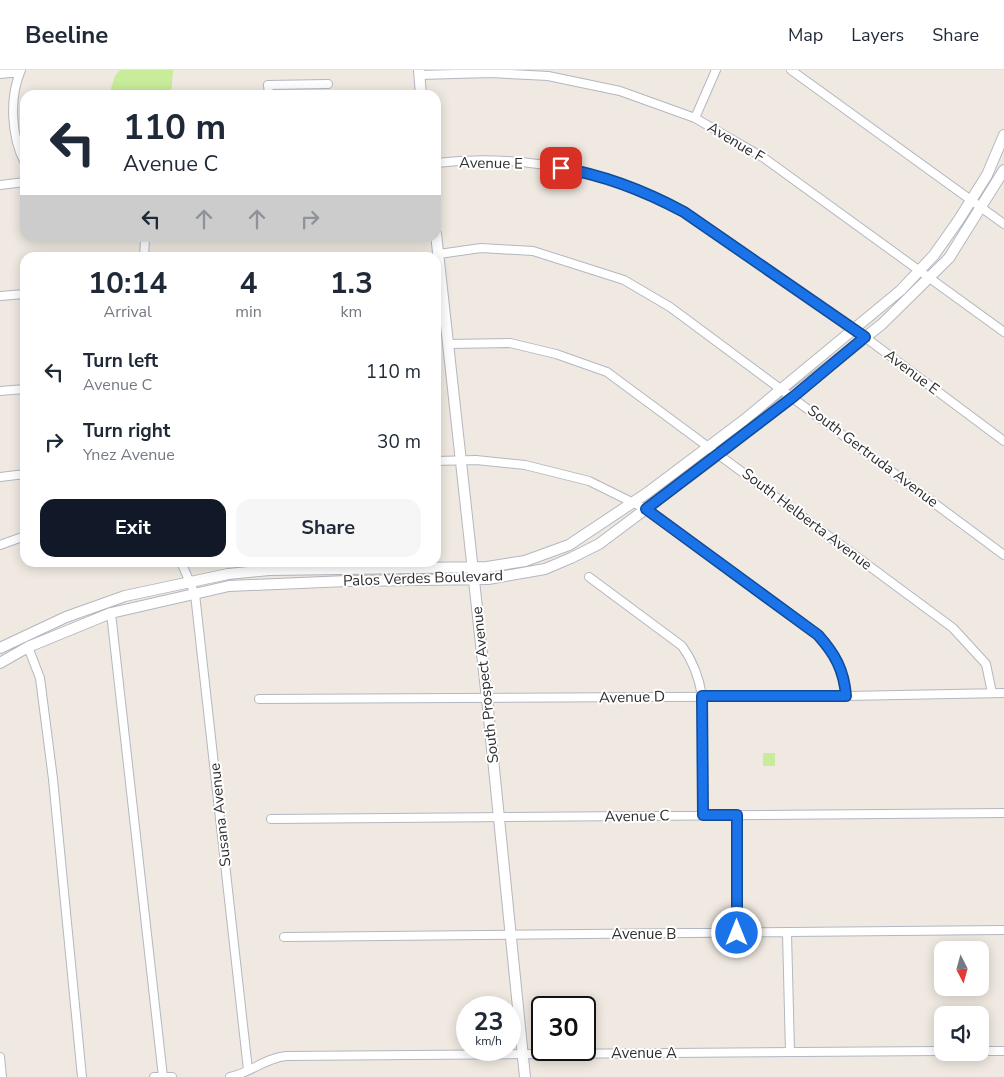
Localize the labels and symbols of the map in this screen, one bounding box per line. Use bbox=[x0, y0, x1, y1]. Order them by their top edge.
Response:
street label: Avenue F bbox=[704, 117, 768, 167]
pin bbox=[540, 147, 582, 189]
street label: Avenue E bbox=[459, 152, 523, 174]
street label: Avenue E bbox=[881, 345, 943, 399]
street label: South Gertruda Avenue bbox=[804, 400, 942, 512]
street label: South Helberta Avenue bbox=[738, 463, 876, 575]
street label: Palos Verdes Boulevard bbox=[343, 565, 503, 591]
street label: South Prospect Avenue bbox=[467, 606, 503, 764]
street label: Avenue D bbox=[599, 686, 665, 708]
street label: Susana Avenue bbox=[205, 762, 235, 868]
street label: Avenue C bbox=[604, 805, 670, 827]
position arrow bbox=[710, 906, 762, 958]
street label: Avenue B bbox=[611, 924, 677, 944]
north arrow bbox=[934, 941, 989, 996]
speed limit sign: 30 bbox=[531, 996, 596, 1061]
street label: Avenue A bbox=[611, 1043, 677, 1063]

